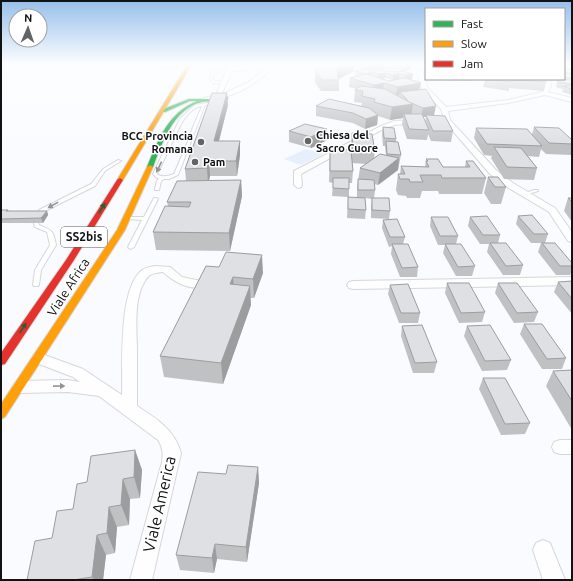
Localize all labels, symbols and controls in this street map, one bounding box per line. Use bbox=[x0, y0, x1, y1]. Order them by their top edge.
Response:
north arrow bbox=[8, 8, 48, 48]
legend bbox=[425, 8, 565, 80]
text: N bbox=[24, 12, 33, 24]
text: Fast bbox=[461, 17, 483, 30]
text: Slow bbox=[461, 37, 487, 50]
text: Jam bbox=[461, 57, 483, 70]
place label: Chiesa del Sacro Cuore bbox=[316, 129, 378, 154]
place label: BCC Provincia Romana bbox=[122, 130, 193, 155]
marker: Chiesa del Sacro Cuore bbox=[303, 136, 313, 146]
marker: BCC Provincia Romana bbox=[196, 137, 206, 147]
place label: Pam bbox=[203, 156, 225, 168]
marker: Pam bbox=[190, 157, 200, 167]
one-way arrow bbox=[156, 161, 162, 173]
one-way arrow bbox=[47, 202, 59, 208]
one-way arrow bbox=[98, 203, 106, 213]
road number: SS2bis bbox=[61, 227, 107, 247]
street label: Viale Africa bbox=[44, 255, 92, 319]
one-way arrow bbox=[19, 323, 27, 334]
one-way arrow bbox=[53, 383, 65, 390]
street label: Viale America bbox=[139, 454, 179, 554]

